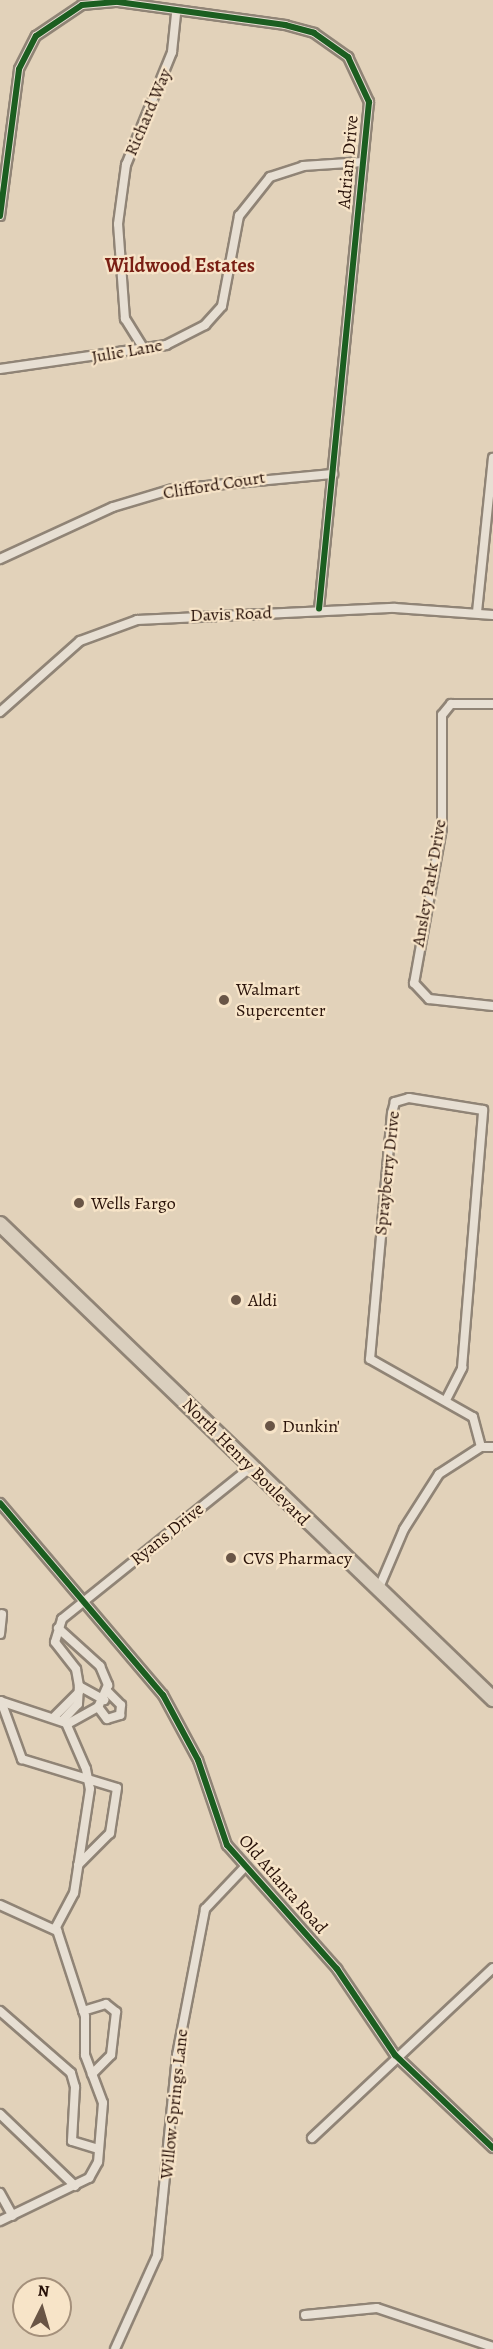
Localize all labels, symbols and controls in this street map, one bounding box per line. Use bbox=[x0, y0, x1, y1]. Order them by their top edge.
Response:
street label: Richard Way bbox=[120, 65, 176, 159]
street label: Adrian Drive bbox=[333, 114, 363, 210]
district label: Wildwood Estates bbox=[105, 253, 255, 277]
street label: Julie Lane bbox=[90, 334, 164, 368]
street label: Clifford Court bbox=[161, 466, 267, 504]
street label: Davis Road bbox=[190, 602, 272, 626]
street label: Ansley Park Drive bbox=[407, 818, 451, 948]
place label: Walmart Supercenter bbox=[236, 979, 326, 1022]
marker: Walmart Supercenter bbox=[217, 993, 231, 1007]
street label: Sprayberry Drive bbox=[370, 1110, 404, 1236]
place label: Wells Fargo bbox=[91, 1192, 176, 1214]
marker: Wells Fargo bbox=[72, 1196, 86, 1210]
place label: Aldi bbox=[248, 1289, 277, 1311]
marker: Aldi bbox=[229, 1293, 243, 1307]
street label: North Henry Boulevard bbox=[178, 1394, 314, 1530]
place label: Dunkin' bbox=[282, 1415, 340, 1437]
marker: Dunkin' bbox=[263, 1419, 277, 1433]
street label: Ryans Drive bbox=[126, 1498, 208, 1570]
place label: CVS Pharmacy bbox=[243, 1547, 352, 1569]
marker: CVS Pharmacy bbox=[224, 1551, 238, 1565]
street label: Old Atlanta Road bbox=[234, 1830, 332, 1938]
street label: Willow Springs Lane bbox=[155, 2028, 193, 2180]
north arrow bbox=[12, 2277, 72, 2337]
text: N bbox=[37, 2280, 50, 2303]

